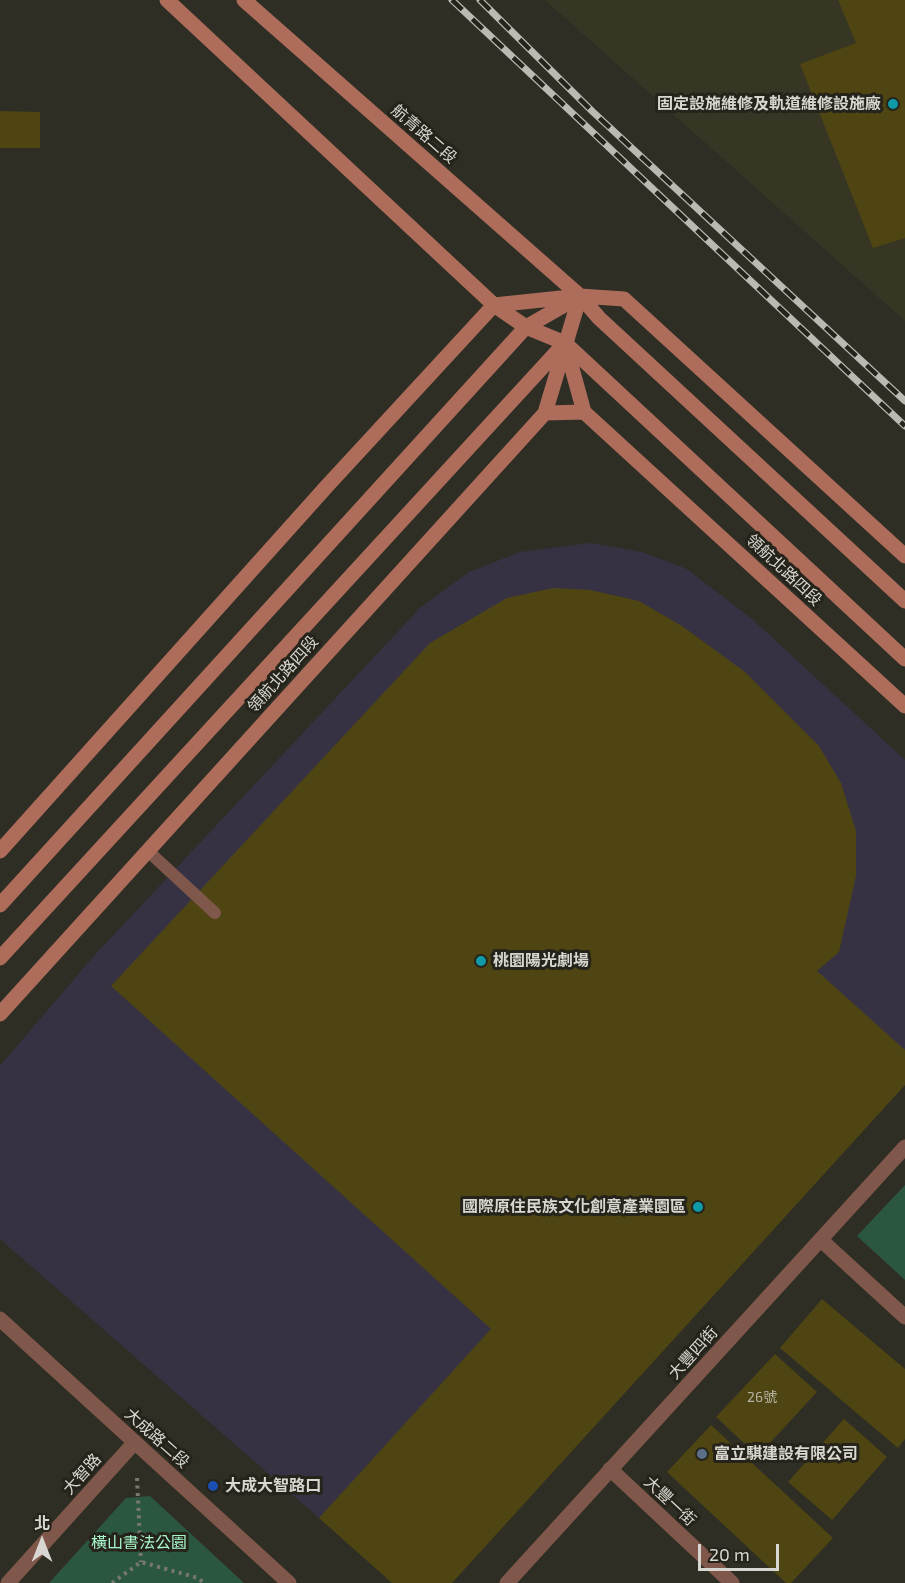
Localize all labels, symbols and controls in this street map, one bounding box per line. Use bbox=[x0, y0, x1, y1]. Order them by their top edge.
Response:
place label: 固定設施維修及軌道維修設施廠 bbox=[657, 94, 881, 114]
marker: 固定設施維修及軌道維修設施廠 bbox=[886, 97, 900, 111]
street label: 航青路二段 bbox=[388, 101, 460, 167]
street label: 領航北路四段 bbox=[742, 530, 826, 610]
street label: 領航北路四段 bbox=[244, 632, 322, 716]
place label: 桃園陽光劇場 bbox=[493, 951, 589, 971]
marker: 桃園陽光劇場 bbox=[474, 954, 488, 968]
place label: 國際原住民族文化創意產業園區 bbox=[462, 1197, 686, 1217]
marker: 國際原住民族文化創意產業園區 bbox=[691, 1200, 705, 1214]
street label: 大豐四街 bbox=[664, 1323, 722, 1383]
house number: 26號 bbox=[747, 1389, 777, 1405]
street label: 大成路二段 bbox=[121, 1404, 193, 1472]
place label: 富立騏建設有限公司 bbox=[714, 1444, 858, 1464]
marker: 富立騏建設有限公司 bbox=[695, 1447, 709, 1461]
street label: 大智路 bbox=[59, 1450, 105, 1498]
street label: 大豐一街 bbox=[640, 1472, 700, 1530]
place label: 大成大智路口 bbox=[225, 1476, 321, 1496]
marker: 大成大智路口 bbox=[206, 1479, 220, 1493]
north arrow bbox=[12, 1511, 72, 1571]
text: 北 bbox=[34, 1513, 50, 1532]
scale bar bbox=[701, 1532, 782, 1570]
park label: 橫山書法公園 bbox=[91, 1533, 187, 1553]
text: 20 m bbox=[709, 1543, 750, 1565]

